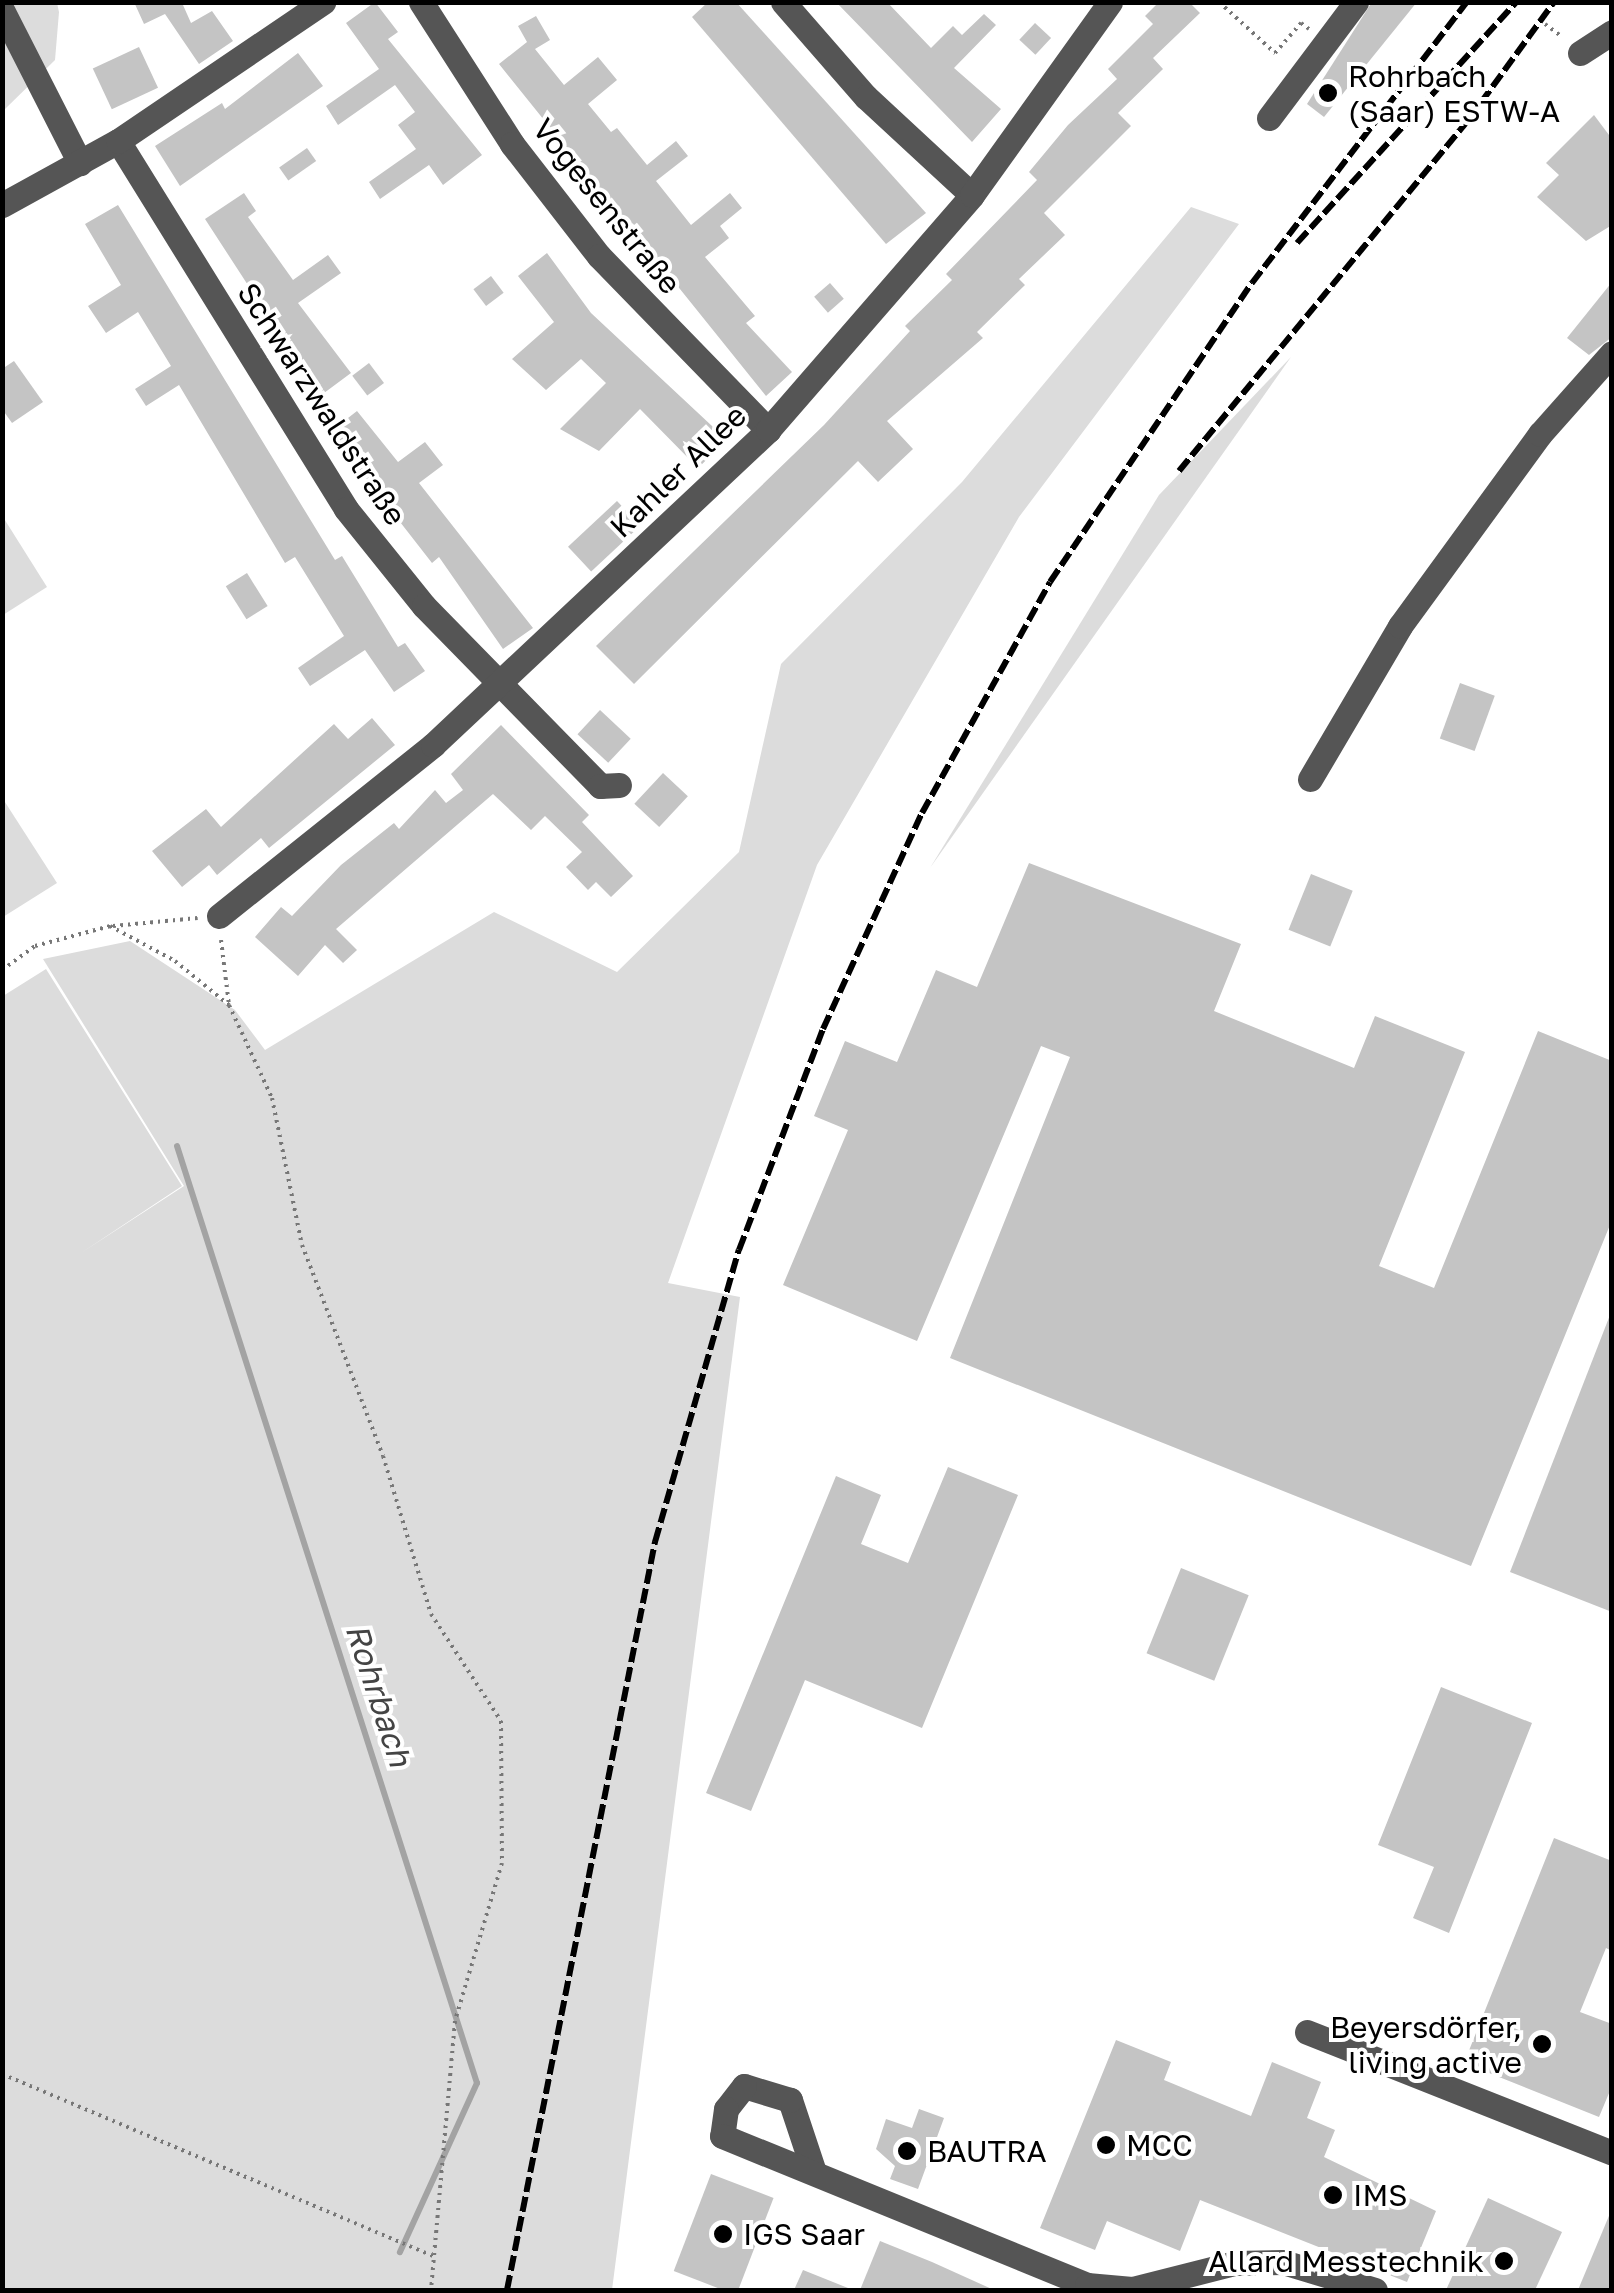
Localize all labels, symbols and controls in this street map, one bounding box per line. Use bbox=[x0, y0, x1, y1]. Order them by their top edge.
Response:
place label: Rohrbach (Saar) ESTW-A bbox=[1348, 58, 1560, 128]
marker: Rohrbach (Saar) ESTW-A bbox=[1317, 82, 1339, 104]
street label: Vogesenstraße bbox=[525, 111, 689, 301]
street label: Schwarzwaldstraße bbox=[230, 276, 414, 532]
street label: Kahler Allee bbox=[603, 397, 753, 545]
water label: Rohrbach bbox=[338, 1619, 420, 1771]
place label: Beyersdörfer, living active bbox=[1330, 2009, 1522, 2080]
marker: Beyersdörfer, living active bbox=[1531, 2033, 1553, 2055]
place label: MCC bbox=[1126, 2127, 1193, 2163]
place label: BAUTRA bbox=[927, 2133, 1047, 2169]
marker: MCC bbox=[1095, 2134, 1117, 2156]
marker: BAUTRA bbox=[896, 2140, 918, 2162]
place label: IMS bbox=[1353, 2177, 1407, 2213]
marker: IMS bbox=[1322, 2184, 1344, 2206]
place label: IGS Saar bbox=[743, 2216, 865, 2252]
marker: IGS Saar bbox=[712, 2223, 734, 2245]
place label: Allard Messtechnik bbox=[1208, 2243, 1484, 2279]
marker: Allard Messtechnik bbox=[1493, 2250, 1515, 2272]

